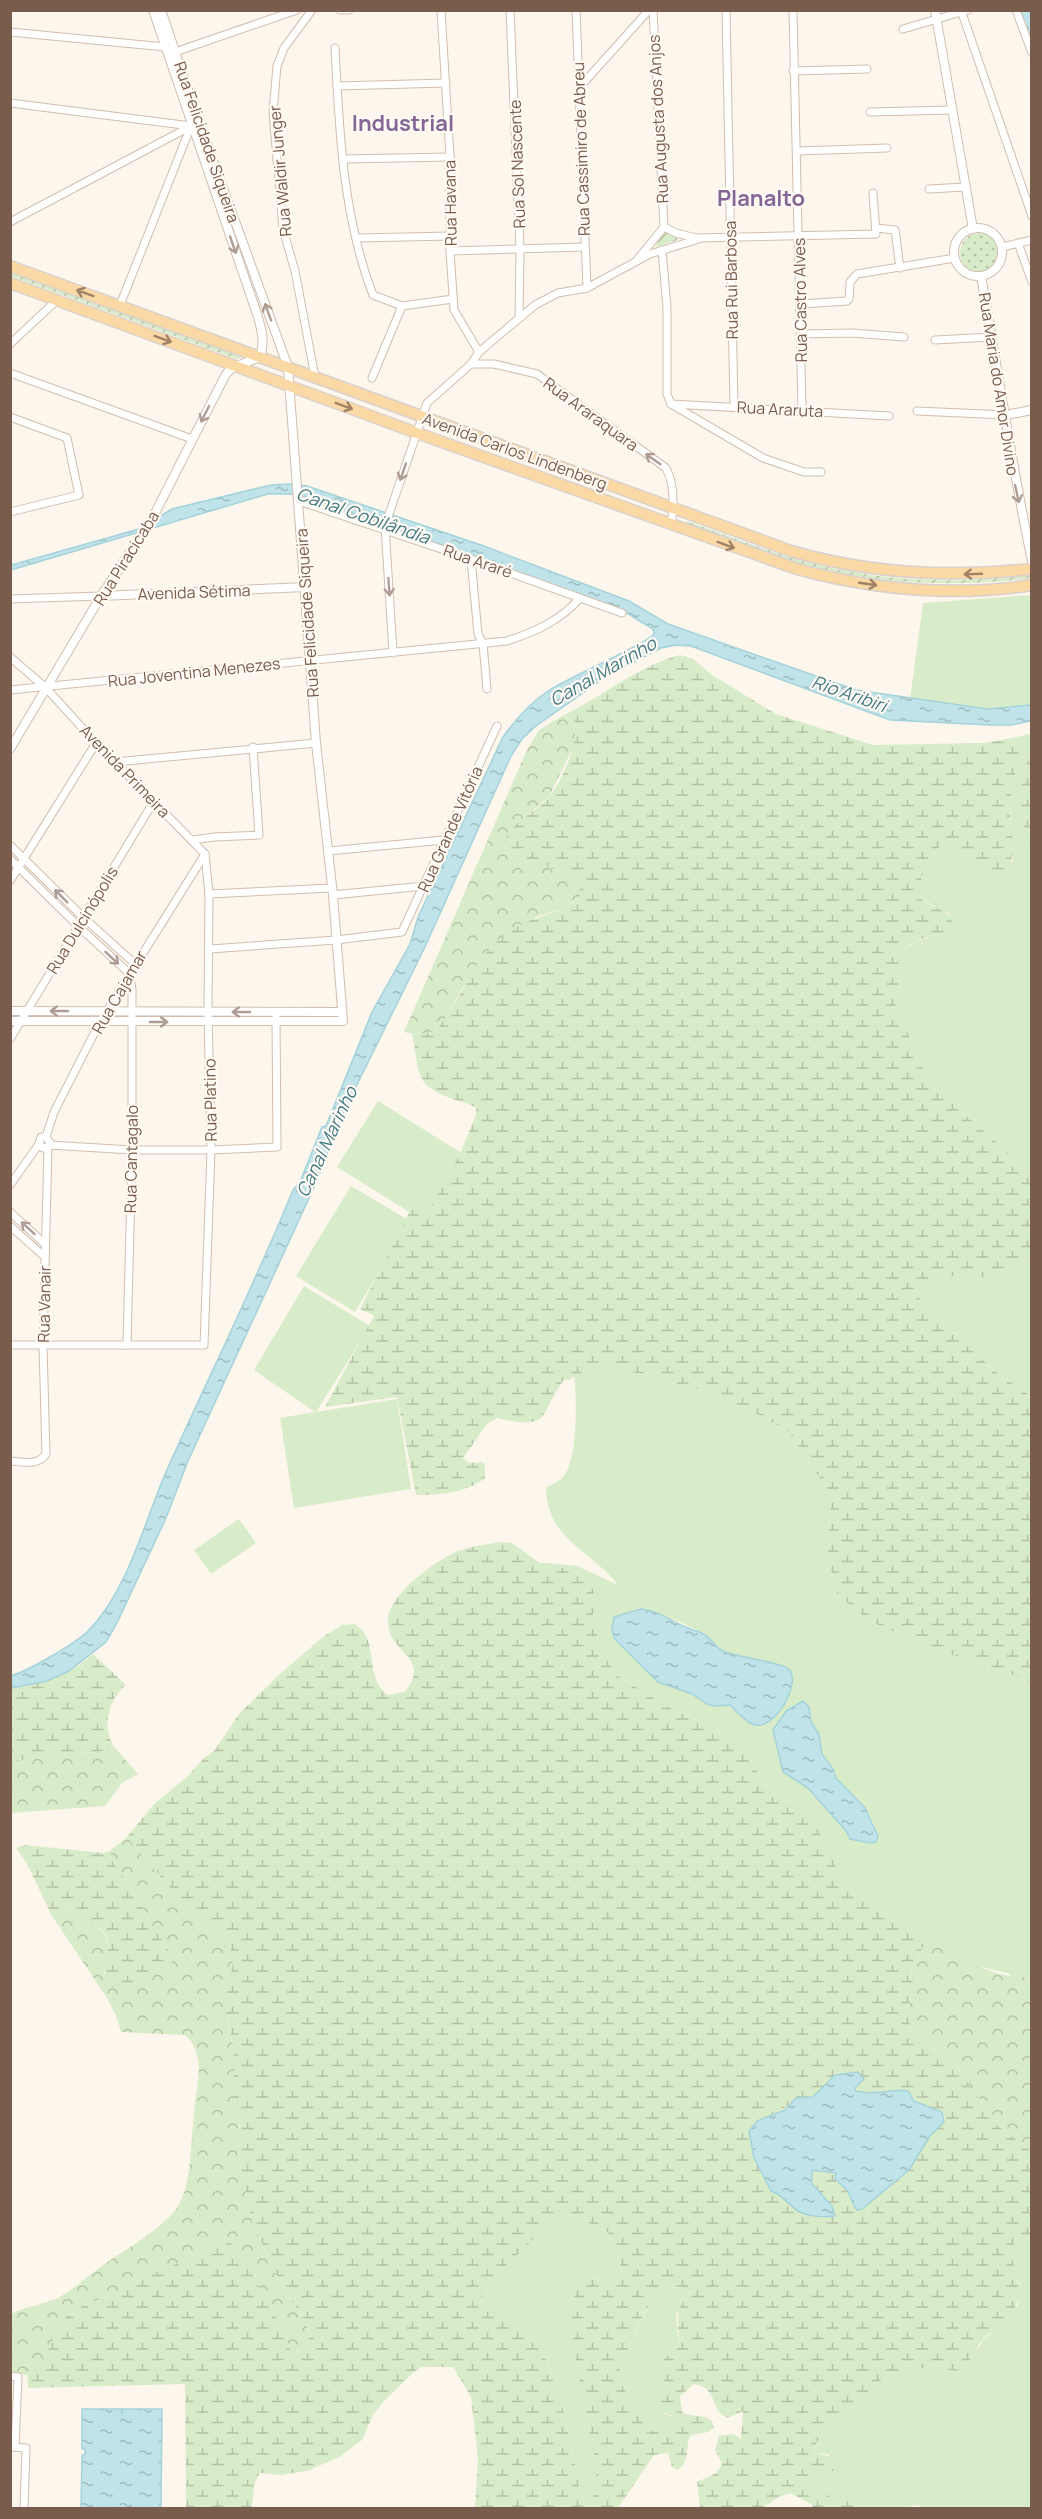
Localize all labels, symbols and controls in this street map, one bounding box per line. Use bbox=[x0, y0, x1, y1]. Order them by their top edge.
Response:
street label: Rua Augusta dos Anjos bbox=[643, 34, 673, 204]
street label: Rua Felicidade Siqueira bbox=[169, 58, 245, 226]
street label: Rua Cassimiro de Abreu bbox=[567, 62, 595, 236]
street label: Rua Sol Nascente bbox=[504, 99, 530, 229]
street label: Rua Waldir Junger bbox=[263, 104, 297, 238]
district label: Industrial bbox=[352, 108, 454, 138]
street label: Rua Havana bbox=[438, 160, 462, 246]
district label: Planalto bbox=[717, 183, 805, 213]
street label: Rua Rui Barbosa bbox=[719, 220, 743, 340]
one-way arrow bbox=[228, 235, 239, 254]
street label: Rua Castro Alves bbox=[788, 238, 812, 362]
one-way arrow bbox=[76, 286, 95, 297]
street label: Rua Maria do Amor Divino bbox=[974, 291, 1024, 477]
one-way arrow bbox=[261, 303, 272, 322]
one-way arrow bbox=[154, 334, 172, 345]
street label: Rua Araraquara bbox=[539, 372, 643, 456]
street label: Rua Araruta bbox=[736, 396, 824, 422]
one-way arrow bbox=[334, 401, 353, 412]
one-way arrow bbox=[199, 404, 211, 422]
street label: Avenida Carlos Lindenberg bbox=[420, 407, 610, 495]
one-way arrow bbox=[645, 453, 661, 465]
one-way arrow bbox=[397, 463, 408, 481]
water label: Canal Cobilândia bbox=[293, 481, 434, 549]
one-way arrow bbox=[1012, 484, 1023, 503]
street label: Rua Piracicaba bbox=[88, 506, 164, 610]
street label: Rua Felicidade Siqueira bbox=[290, 528, 324, 698]
street label: Rua Araré bbox=[441, 539, 515, 583]
one-way arrow bbox=[716, 541, 735, 552]
one-way arrow bbox=[964, 568, 984, 579]
one-way arrow bbox=[383, 577, 394, 597]
street label: Avenida Sétima bbox=[137, 579, 251, 605]
one-way arrow bbox=[858, 579, 878, 590]
water label: Canal Marinho bbox=[545, 630, 661, 711]
street label: Rua Joventina Menezes bbox=[107, 652, 281, 692]
water label: Rio Aribiri bbox=[809, 669, 892, 718]
street label: Avenida Primeira bbox=[75, 720, 175, 822]
street label: Rua Grande Vitória bbox=[412, 762, 488, 896]
street label: Rua Dulcinópolis bbox=[41, 862, 123, 978]
one-way arrow bbox=[54, 888, 68, 903]
street label: Rua Cajamar bbox=[86, 946, 152, 1038]
one-way arrow bbox=[105, 951, 120, 965]
one-way arrow bbox=[49, 1005, 69, 1017]
one-way arrow bbox=[232, 1006, 252, 1018]
one-way arrow bbox=[148, 1016, 168, 1028]
street label: Rua Platino bbox=[198, 1058, 222, 1142]
water label: Canal Marinho bbox=[290, 1081, 363, 1201]
street label: Rua Cantagalo bbox=[119, 1105, 143, 1213]
one-way arrow bbox=[20, 1221, 35, 1235]
street label: Rua Vanair bbox=[32, 1265, 56, 1343]

